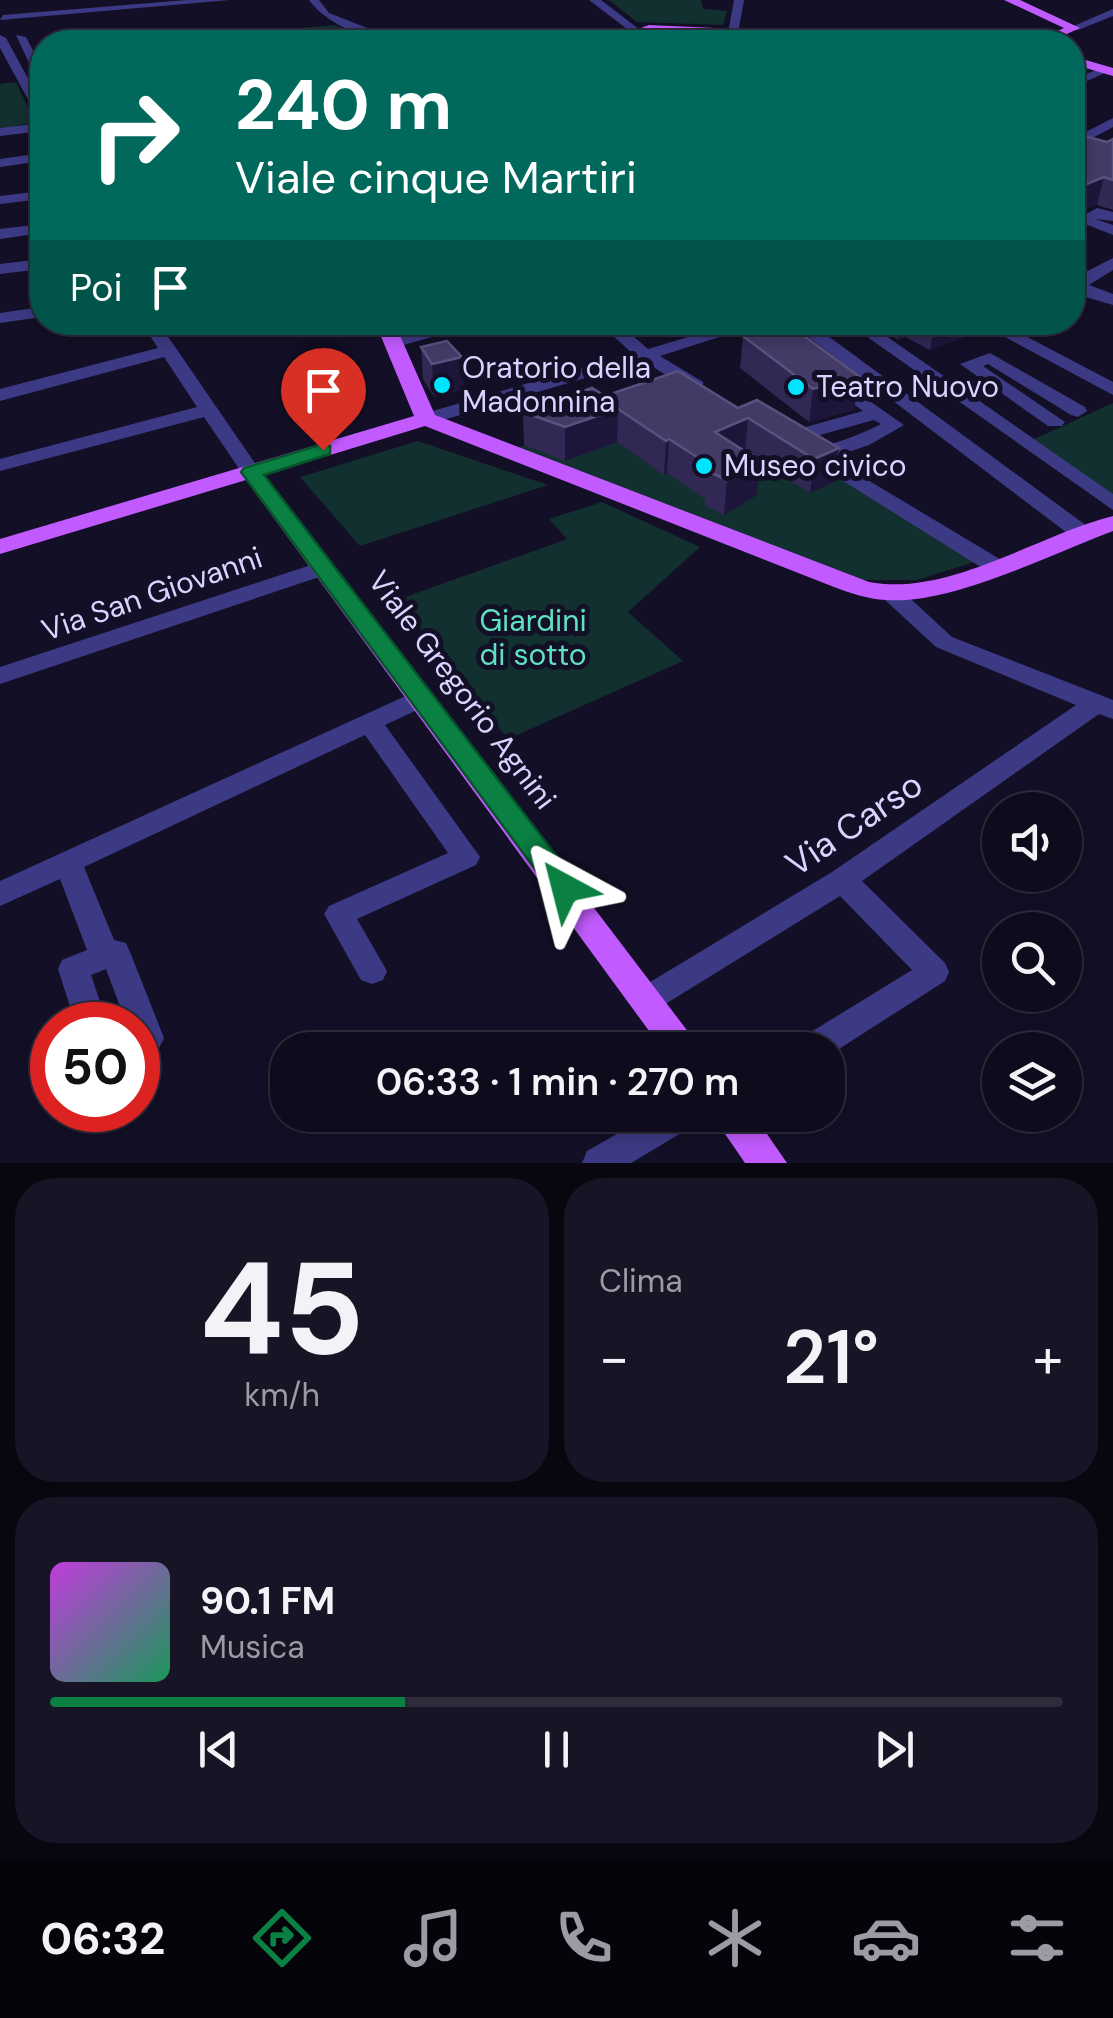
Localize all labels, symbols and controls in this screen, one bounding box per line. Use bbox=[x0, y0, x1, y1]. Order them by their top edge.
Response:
text: 240 m bbox=[235, 60, 452, 151]
icon: right bbox=[70, 70, 200, 200]
text: Viale cinque Martiri bbox=[235, 148, 637, 207]
icon: arrive bbox=[143, 260, 198, 315]
text: Poi bbox=[70, 263, 123, 313]
pin bbox=[281, 348, 366, 451]
place label: Oratorio della Madonnina bbox=[462, 348, 651, 421]
icon: arrive bbox=[296, 363, 351, 418]
place label: Teatro Nuovo bbox=[816, 367, 999, 406]
marker: Oratorio della Madonnina bbox=[431, 374, 453, 396]
marker: Teatro Nuovo bbox=[785, 376, 807, 398]
place label: Museo civico bbox=[724, 446, 907, 485]
marker: Museo civico bbox=[693, 455, 715, 477]
street label: Via San Giovanni bbox=[37, 538, 267, 649]
street label: Viale Gregorio Agnini bbox=[360, 563, 565, 817]
park label: Giardini di sotto bbox=[479, 601, 587, 674]
street label: Via Carso bbox=[777, 761, 931, 887]
map controls bbox=[982, 792, 1082, 1132]
button: sound bbox=[982, 792, 1082, 892]
position arrow bbox=[513, 836, 617, 940]
button: search bbox=[982, 912, 1082, 1012]
speed limit sign: 50 bbox=[30, 1002, 160, 1132]
button: layers bbox=[982, 1032, 1082, 1132]
text: 06:33 · 1 min · 270 m bbox=[376, 1057, 739, 1107]
text: 45 bbox=[199, 1224, 365, 1393]
text: Clima bbox=[599, 1260, 683, 1302]
text: 21° bbox=[783, 1309, 879, 1406]
text: − bbox=[599, 1322, 629, 1394]
text: + bbox=[1033, 1322, 1063, 1394]
text: km/h bbox=[244, 1374, 320, 1416]
text: 90.1 FM bbox=[200, 1576, 335, 1626]
text: Musica bbox=[200, 1626, 305, 1668]
icon: previous bbox=[191, 1722, 246, 1777]
icon: pause bbox=[529, 1722, 584, 1777]
icon: next bbox=[867, 1722, 922, 1777]
icon: directions bbox=[247, 1903, 317, 1973]
icon: music bbox=[398, 1903, 468, 1973]
icon: phone bbox=[549, 1903, 619, 1973]
icon: climate bbox=[700, 1903, 770, 1973]
icon: car bbox=[851, 1903, 921, 1973]
icon: filters bbox=[1002, 1903, 1072, 1973]
text: 06:32 bbox=[41, 1909, 165, 1968]

